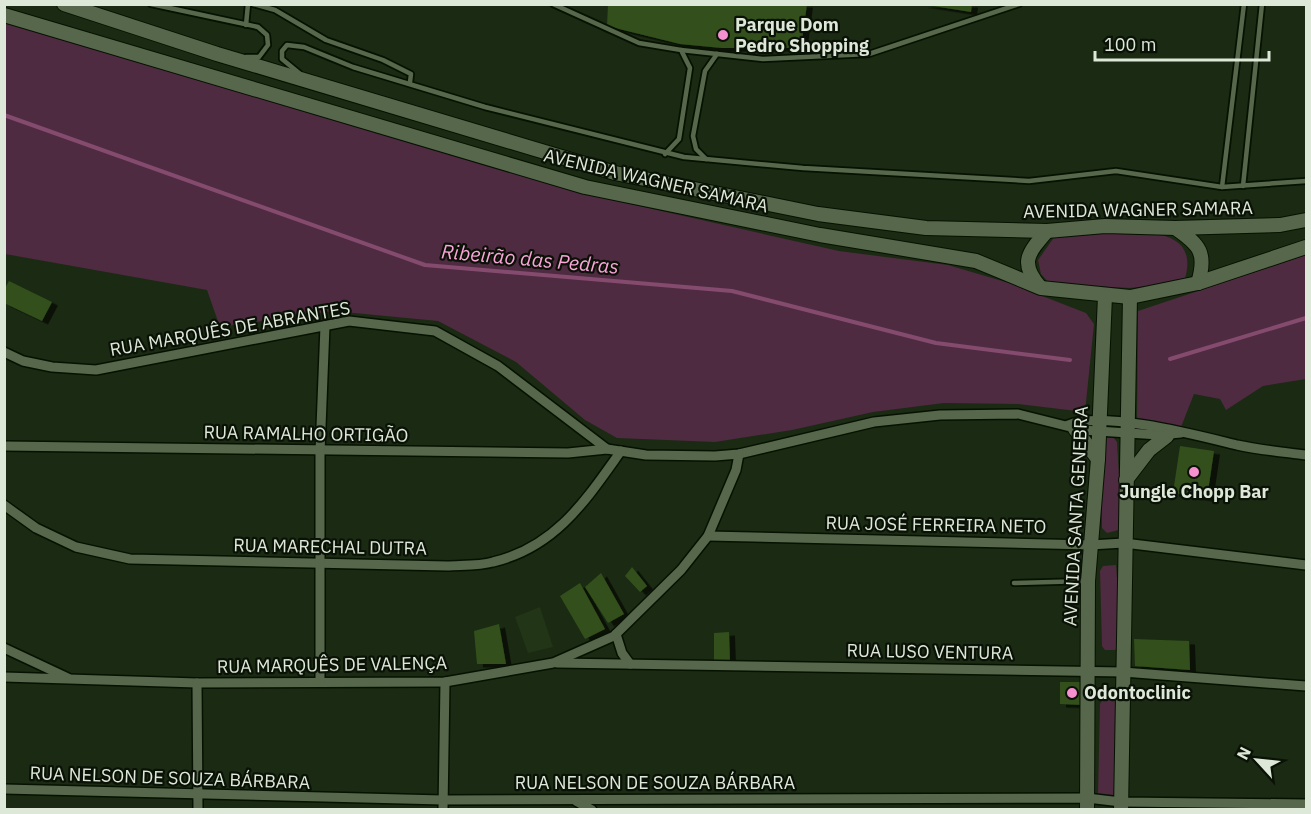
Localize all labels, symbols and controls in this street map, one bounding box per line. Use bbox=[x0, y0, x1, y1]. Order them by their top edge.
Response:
place label: Parque Dom Pedro Shopping bbox=[735, 13, 869, 57]
scale bar bbox=[1095, 24, 1269, 62]
marker: Parque Dom Pedro Shopping bbox=[716, 28, 730, 42]
text: 100 m bbox=[1104, 33, 1156, 56]
street label: AVENIDA WAGNER SAMARA bbox=[542, 143, 771, 218]
street label: AVENIDA WAGNER SAMARA bbox=[1023, 196, 1254, 223]
water label: Ribeirão das Pedras bbox=[440, 237, 620, 280]
street label: RUA MARQUÊS DE ABRANTES bbox=[108, 296, 352, 361]
street label: AVENIDA SANTA GENEBRA bbox=[1058, 405, 1093, 627]
street label: RUA RAMALHO ORTIGÃO bbox=[203, 420, 409, 447]
marker: Jungle Chopp Bar bbox=[1187, 465, 1201, 479]
place label: Jungle Chopp Bar bbox=[1119, 480, 1269, 503]
street label: RUA JOSÉ FERREIRA NETO bbox=[825, 511, 1047, 538]
street label: RUA MARECHAL DUTRA bbox=[233, 533, 427, 560]
street label: RUA LUSO VENTURA bbox=[846, 639, 1014, 664]
street label: RUA MARQUÊS DE VALENÇA bbox=[217, 651, 448, 678]
place label: Odontoclinic bbox=[1084, 681, 1191, 704]
marker: Odontoclinic bbox=[1065, 686, 1079, 700]
north arrow bbox=[1227, 730, 1287, 790]
text: N bbox=[1232, 743, 1255, 763]
street label: RUA NELSON DE SOUZA BÁRBARA bbox=[29, 761, 311, 794]
street label: RUA NELSON DE SOUZA BÁRBARA bbox=[515, 771, 796, 794]

